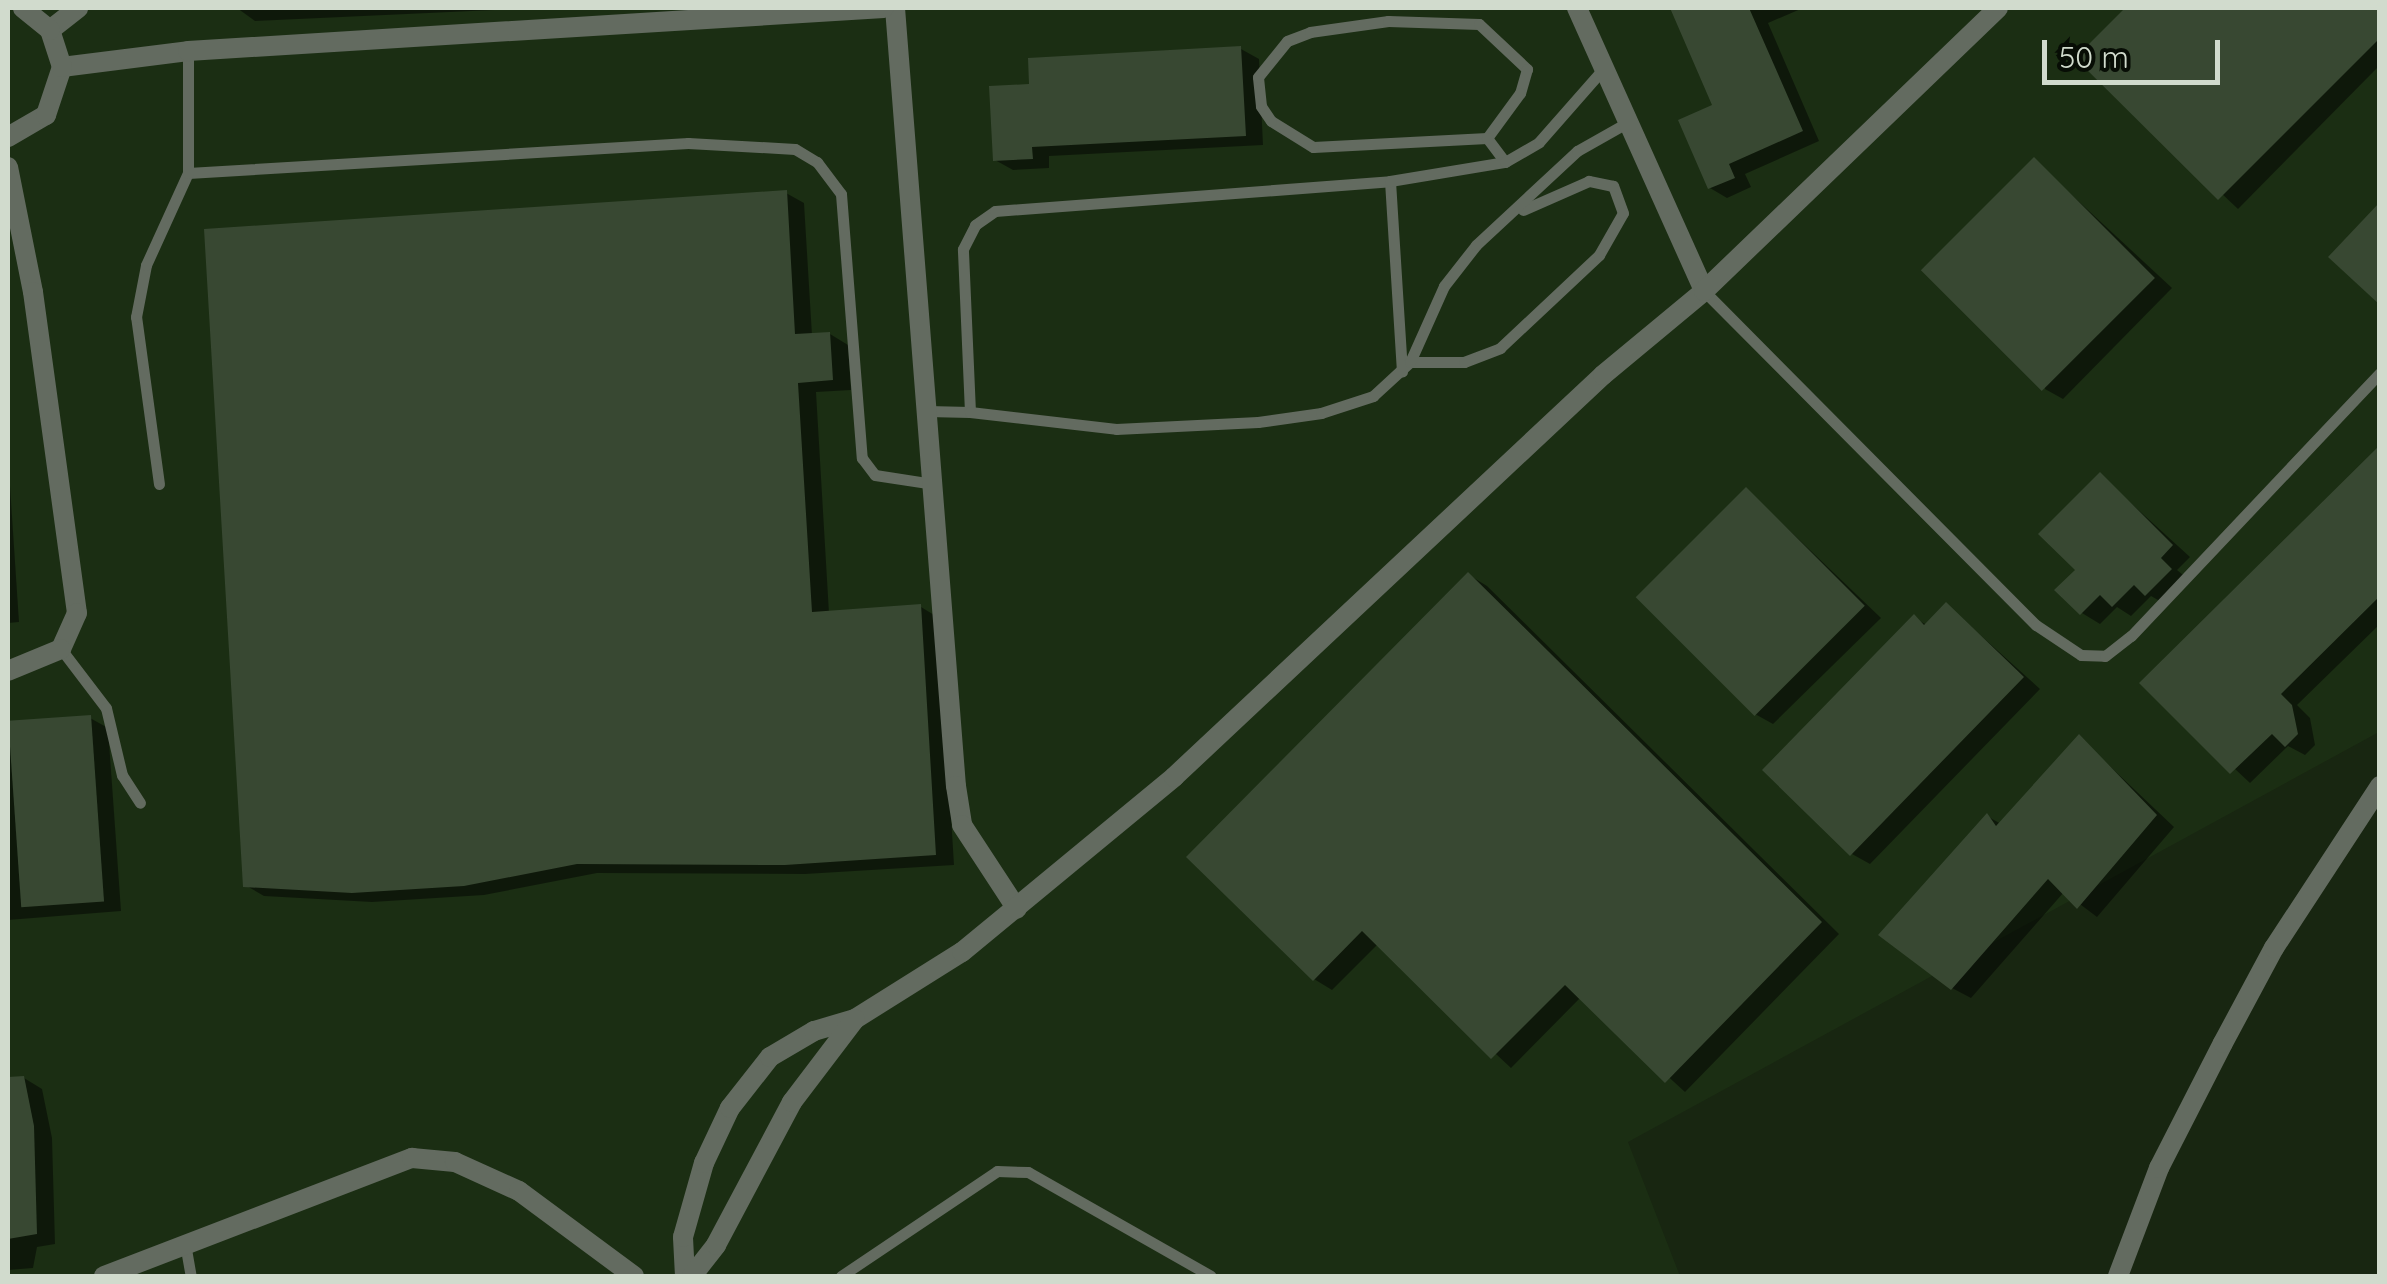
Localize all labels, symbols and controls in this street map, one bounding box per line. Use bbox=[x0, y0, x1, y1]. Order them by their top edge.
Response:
scale bar bbox=[2047, 20, 2224, 82]
text: 50 m bbox=[2059, 38, 2129, 76]

